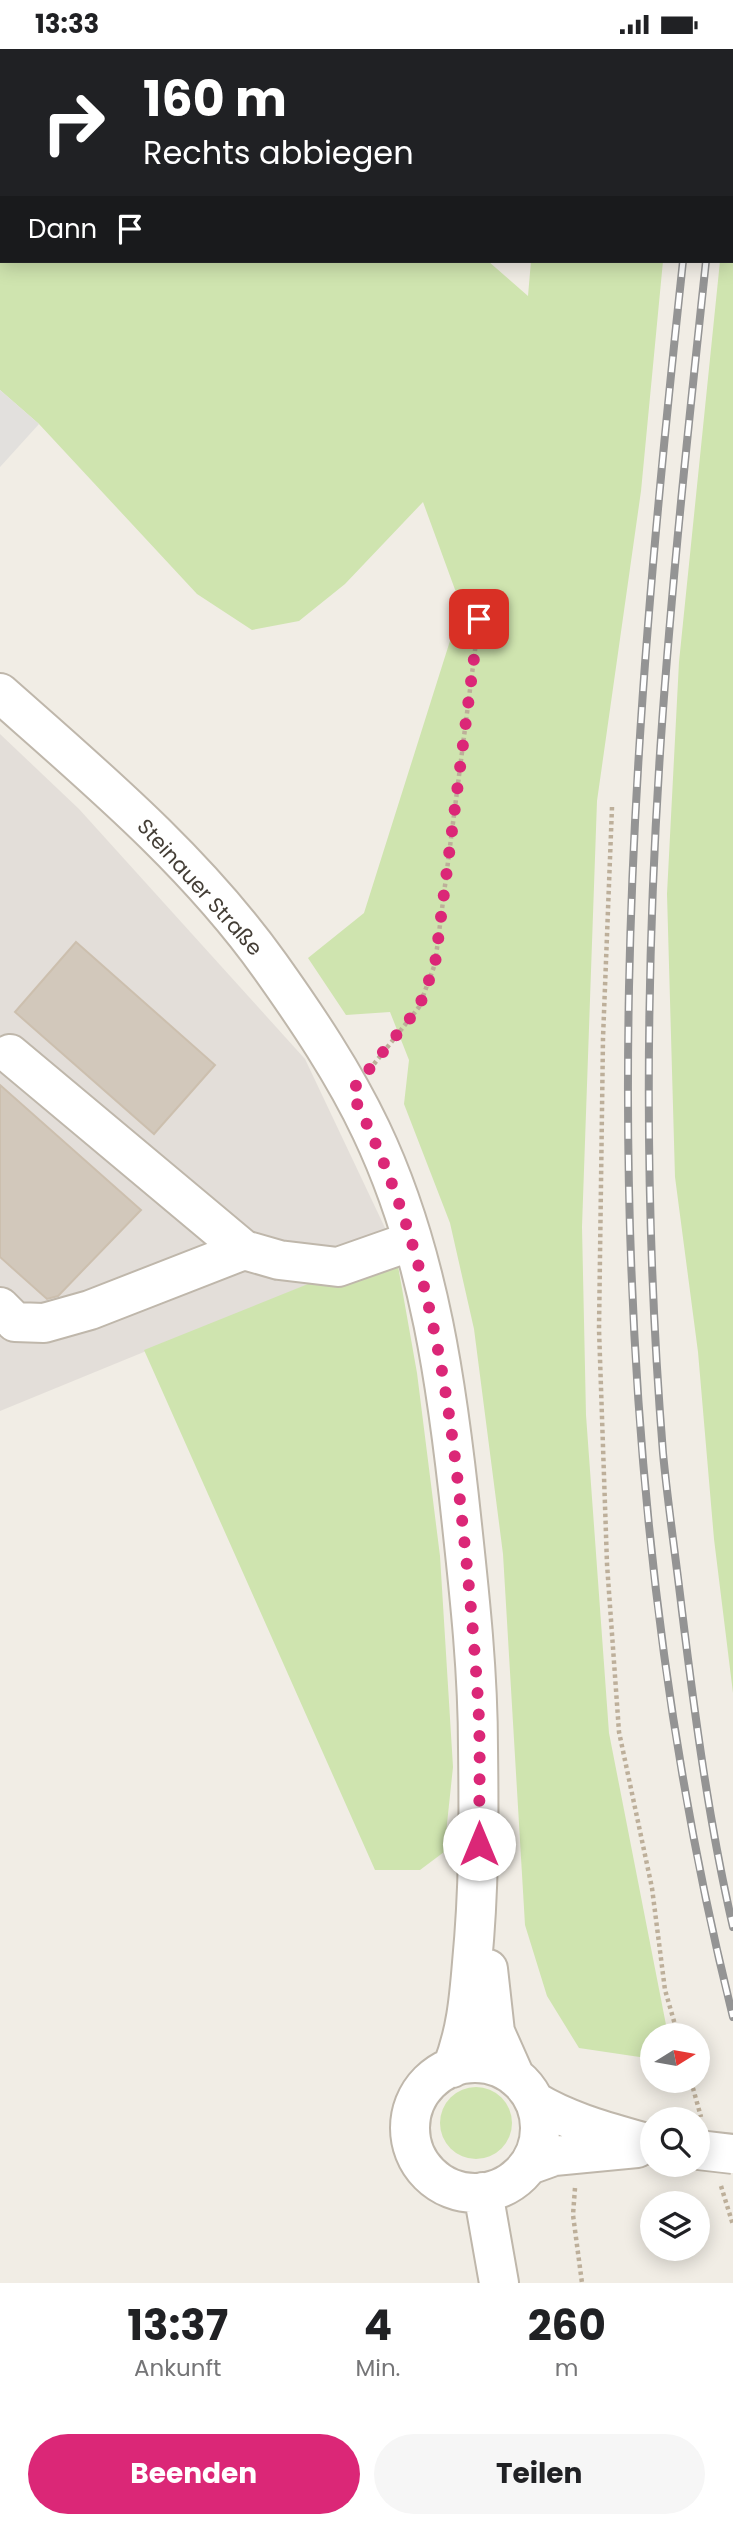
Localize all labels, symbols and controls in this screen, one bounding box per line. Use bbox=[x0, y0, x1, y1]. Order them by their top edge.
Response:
text: 13:33 bbox=[35, 6, 99, 42]
text: 160 m bbox=[143, 65, 287, 133]
icon: right bbox=[28, 77, 119, 168]
text: Rechts abbiegen bbox=[143, 130, 414, 175]
icon: arrive bbox=[111, 210, 149, 248]
text: Dann bbox=[28, 211, 97, 247]
pin bbox=[449, 589, 509, 649]
icon: arrive bbox=[460, 600, 498, 638]
street label: Steinauer Straße bbox=[131, 812, 269, 962]
position arrow bbox=[442, 1807, 516, 1881]
north arrow bbox=[640, 2023, 710, 2093]
map controls bbox=[640, 2023, 710, 2261]
button: search bbox=[640, 2107, 710, 2177]
button: layers bbox=[640, 2191, 710, 2261]
text: 13:37 bbox=[127, 2296, 228, 2355]
text: 4 bbox=[364, 2296, 392, 2355]
text: 260 bbox=[528, 2296, 606, 2355]
text: Ankunft bbox=[134, 2352, 221, 2384]
text: Min. bbox=[355, 2352, 400, 2384]
text: m bbox=[555, 2352, 579, 2384]
button: Beenden bbox=[28, 2434, 360, 2514]
button: Teilen bbox=[374, 2434, 705, 2514]

